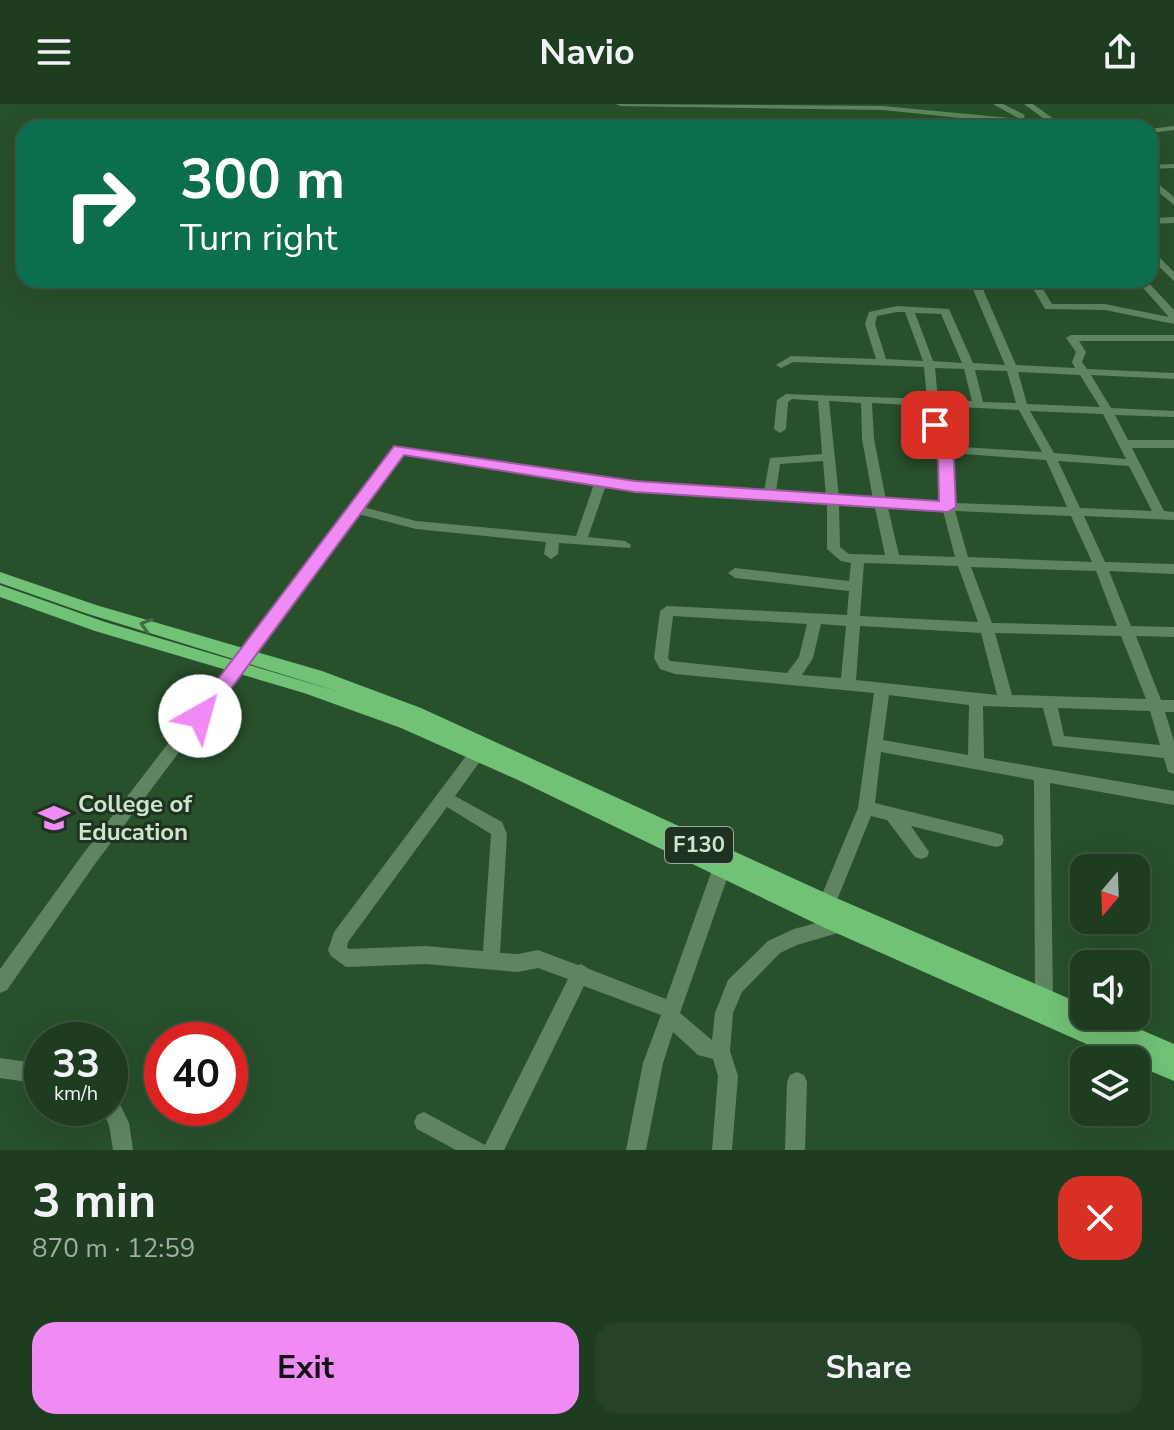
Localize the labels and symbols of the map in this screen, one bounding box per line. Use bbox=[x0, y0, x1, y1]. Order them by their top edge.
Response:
pin bbox=[901, 391, 969, 459]
one-way arrow bbox=[139, 618, 153, 634]
position arrow bbox=[158, 674, 242, 758]
place label: College of Education bbox=[78, 788, 193, 848]
school or university icon: College of Education bbox=[37, 801, 71, 835]
road number: F130 bbox=[665, 827, 733, 863]
north arrow bbox=[1070, 854, 1150, 934]
speed limit sign: 40 bbox=[144, 1022, 248, 1126]

